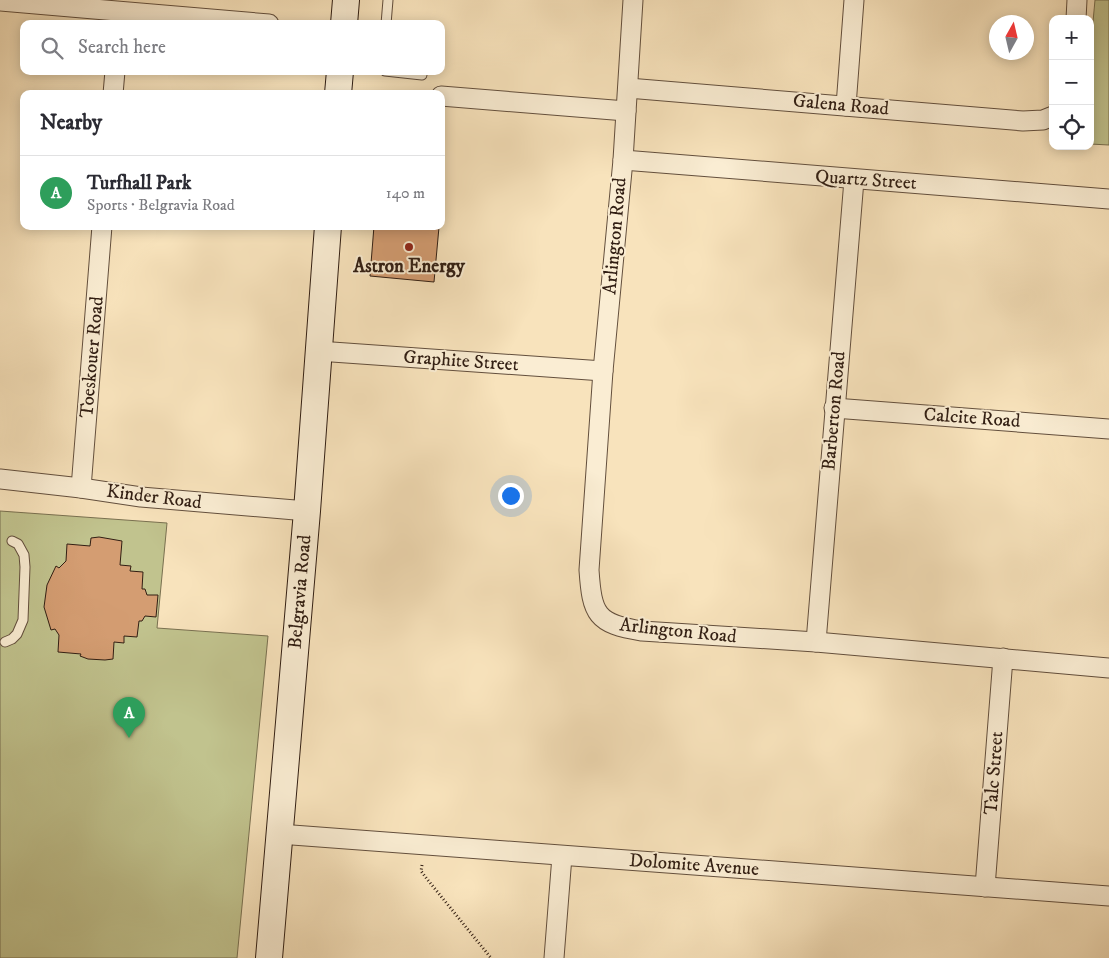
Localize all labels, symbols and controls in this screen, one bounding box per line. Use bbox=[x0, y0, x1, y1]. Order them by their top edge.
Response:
north arrow bbox=[989, 15, 1034, 60]
map controls bbox=[1049, 15, 1094, 150]
button: + bbox=[1049, 15, 1094, 60]
search box bbox=[20, 20, 445, 75]
icon: search bbox=[38, 34, 66, 62]
text: Search here bbox=[78, 36, 166, 59]
button: − bbox=[1049, 60, 1094, 105]
street label: Galena Road bbox=[792, 89, 890, 121]
button: locate bbox=[1049, 105, 1094, 150]
text: Nearby bbox=[40, 110, 102, 136]
street label: Quartz Street bbox=[814, 165, 918, 195]
text: Turfhall Park bbox=[87, 172, 191, 195]
street label: Arlington Road bbox=[598, 176, 632, 296]
text: A bbox=[51, 183, 61, 203]
text: 140 m bbox=[386, 183, 425, 203]
text: Sports · Belgravia Road bbox=[87, 195, 235, 215]
marker: Astron Energy bbox=[403, 241, 415, 253]
place label: Astron Energy bbox=[352, 255, 466, 278]
street label: Toeskouer Road bbox=[75, 295, 109, 419]
street label: Graphite Street bbox=[403, 345, 519, 377]
street label: Barberton Road bbox=[817, 350, 851, 472]
street label: Calcite Road bbox=[923, 403, 1022, 433]
street label: Kinder Road bbox=[105, 480, 204, 514]
your location bbox=[498, 483, 524, 509]
street label: Belgravia Road bbox=[284, 533, 316, 650]
street label: Arlington Road bbox=[618, 613, 738, 649]
pin: A bbox=[113, 697, 145, 738]
street label: Talc Street bbox=[980, 730, 1008, 816]
street label: Dolomite Avenue bbox=[628, 849, 760, 881]

